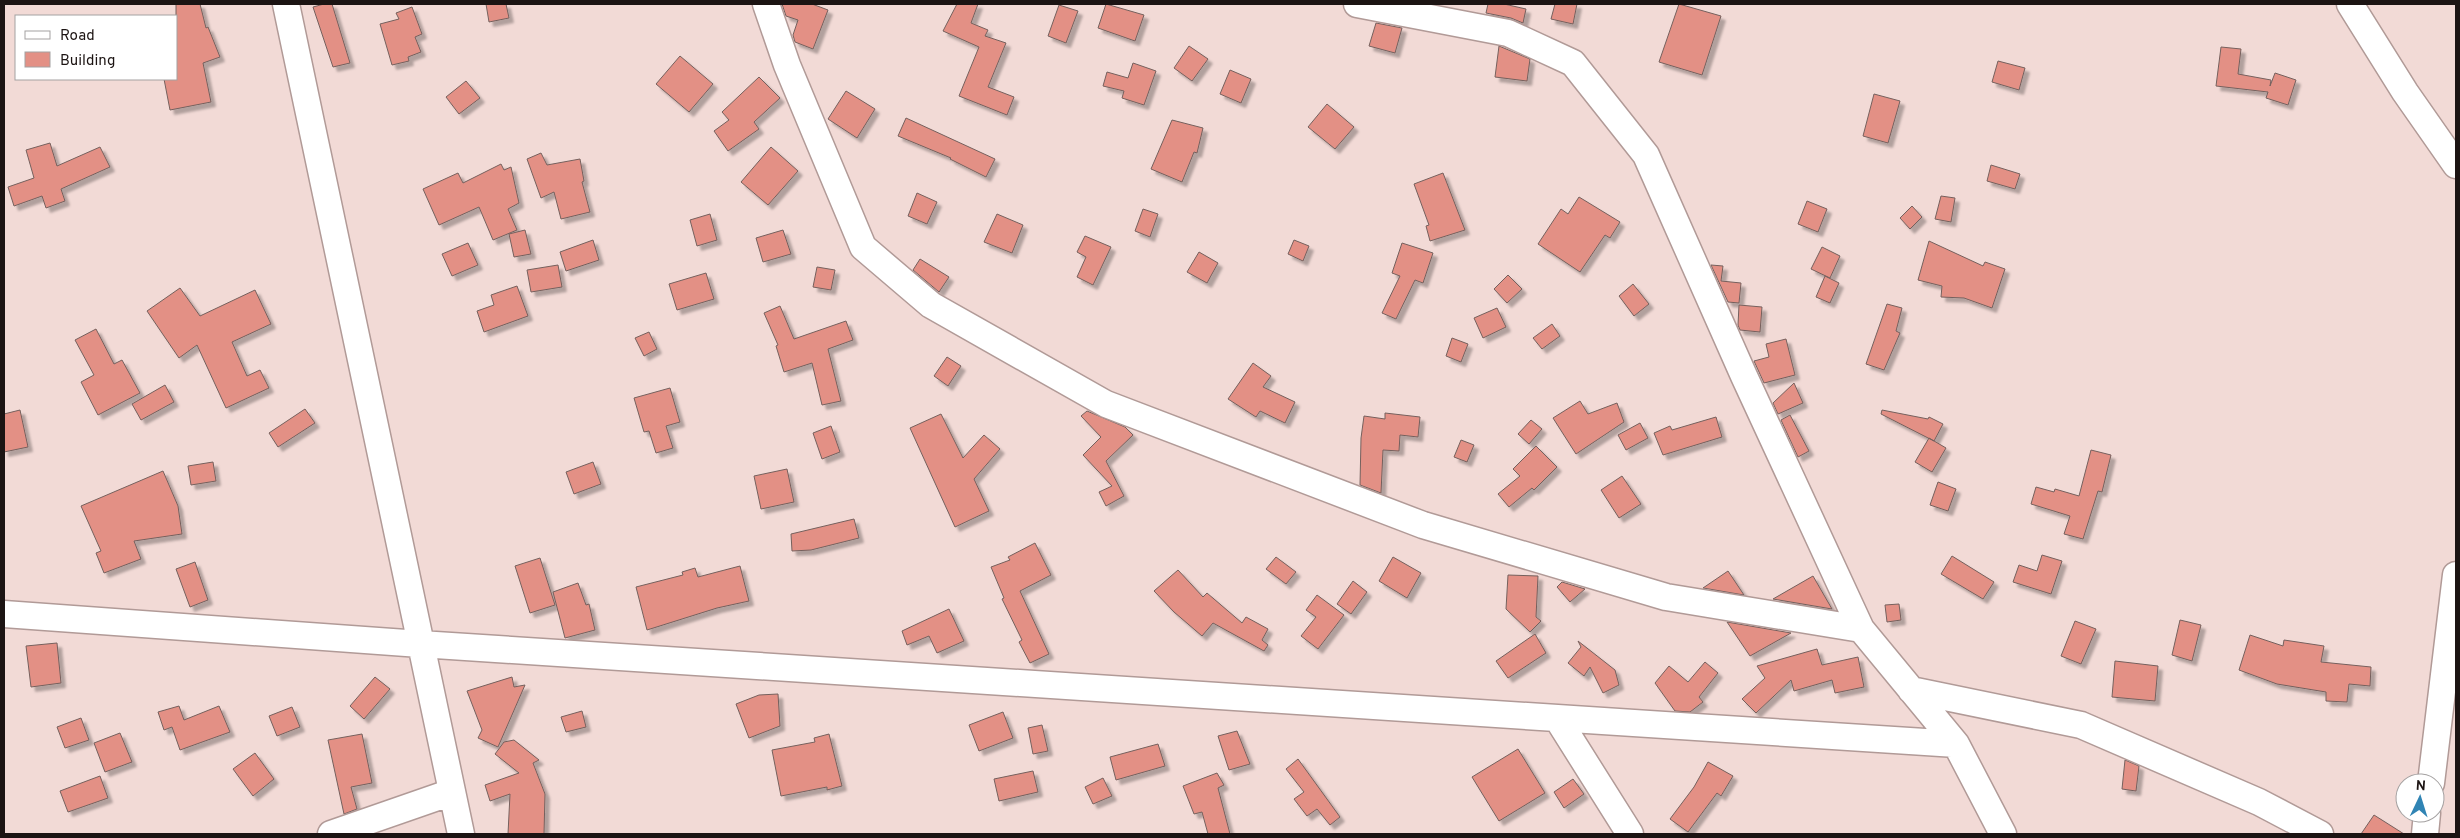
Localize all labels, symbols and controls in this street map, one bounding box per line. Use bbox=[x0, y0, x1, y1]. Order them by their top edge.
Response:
legend bbox=[15, 15, 178, 80]
text: Road bbox=[60, 27, 95, 46]
text: Building bbox=[60, 52, 115, 71]
north arrow bbox=[2395, 773, 2445, 823]
text: N bbox=[2415, 778, 2426, 795]

